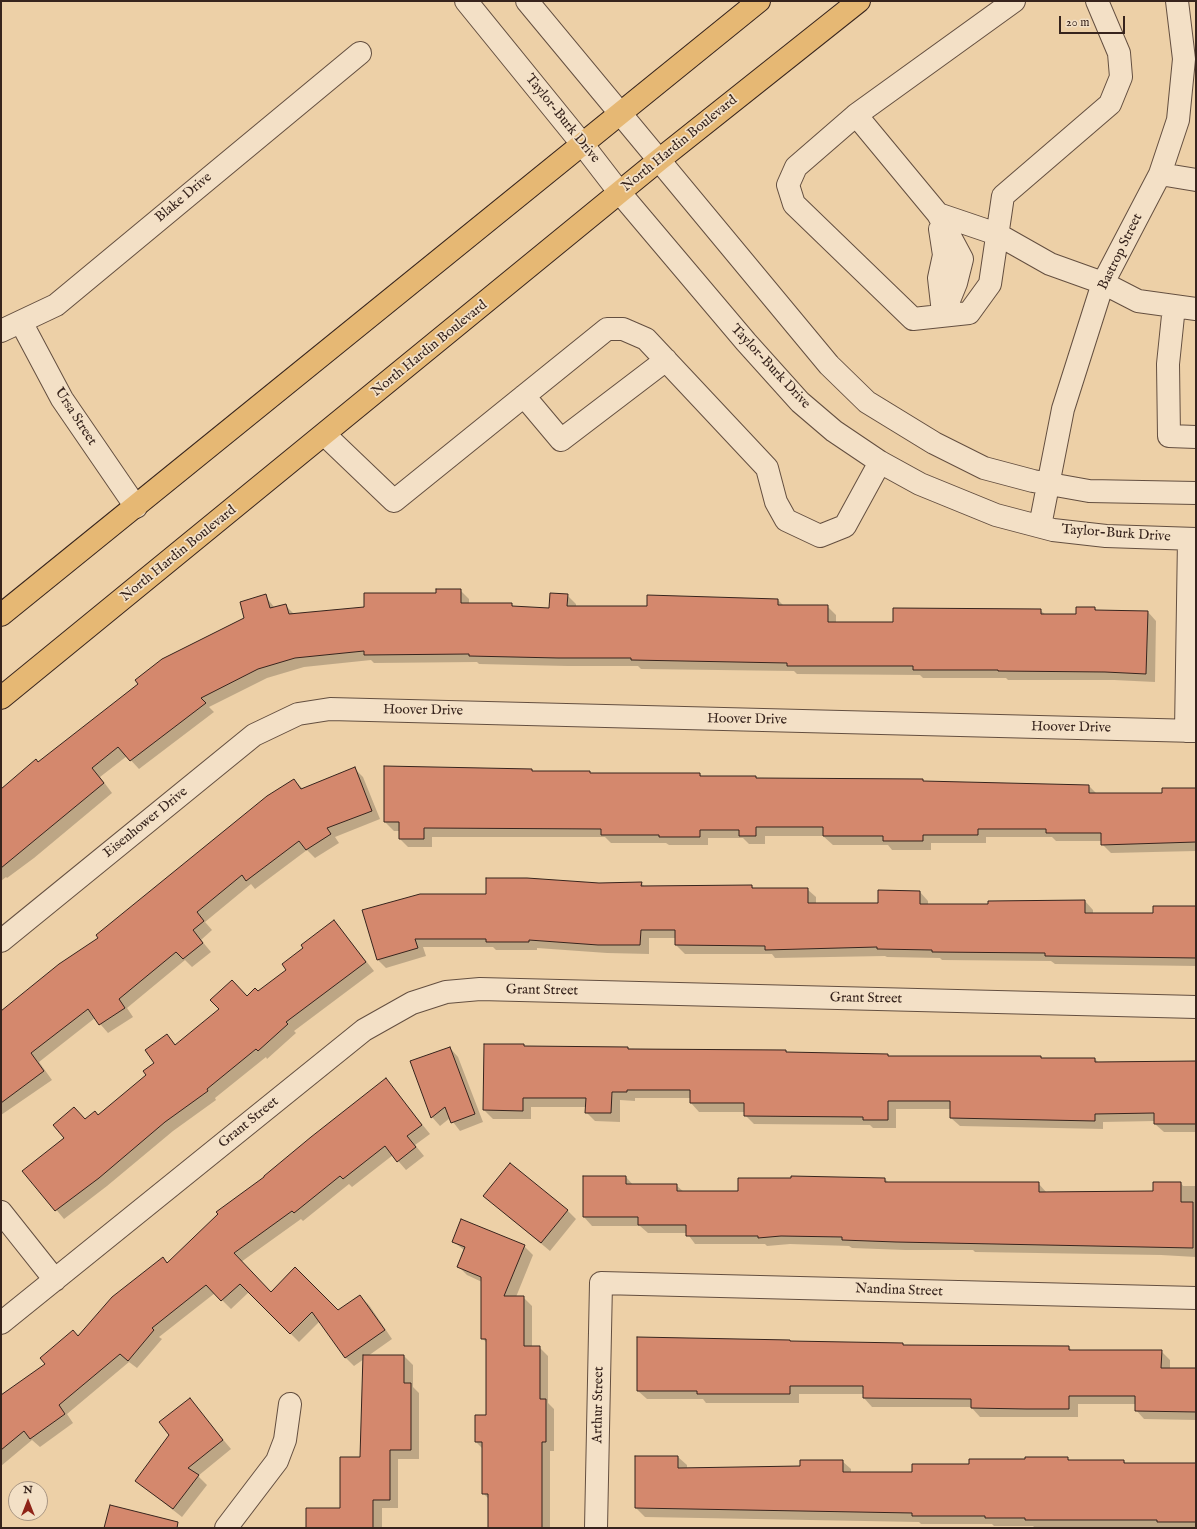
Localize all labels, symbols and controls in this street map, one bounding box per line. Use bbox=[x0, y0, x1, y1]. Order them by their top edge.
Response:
scale bar bbox=[1061, 8, 1127, 34]
text: 20 m bbox=[1066, 15, 1089, 30]
street label: Taylor-Burk Drive bbox=[521, 71, 603, 167]
street label: North Hardin Boulevard bbox=[619, 92, 741, 196]
street label: Blake Drive bbox=[152, 170, 216, 226]
street label: Bastrop Street bbox=[1095, 211, 1147, 293]
street label: North Hardin Boulevard bbox=[369, 297, 491, 401]
street label: Taylor-Burk Drive bbox=[727, 321, 813, 413]
street label: Ursa Street bbox=[50, 385, 100, 449]
street label: North Hardin Boulevard bbox=[118, 502, 240, 606]
street label: Taylor-Burk Drive bbox=[1061, 522, 1171, 546]
street label: Hoover Drive bbox=[383, 702, 463, 720]
street label: Hoover Drive bbox=[707, 711, 787, 729]
street label: Hoover Drive bbox=[1031, 719, 1111, 737]
street label: Eisenhower Drive bbox=[101, 784, 191, 862]
street label: Grant Street bbox=[506, 982, 578, 1000]
street label: Grant Street bbox=[830, 990, 902, 1008]
street label: Grant Street bbox=[216, 1094, 282, 1152]
street label: Nandina Street bbox=[855, 1281, 943, 1301]
street label: Arthur Street bbox=[590, 1366, 608, 1444]
north arrow bbox=[8, 1481, 48, 1521]
text: N bbox=[23, 1483, 33, 1497]

